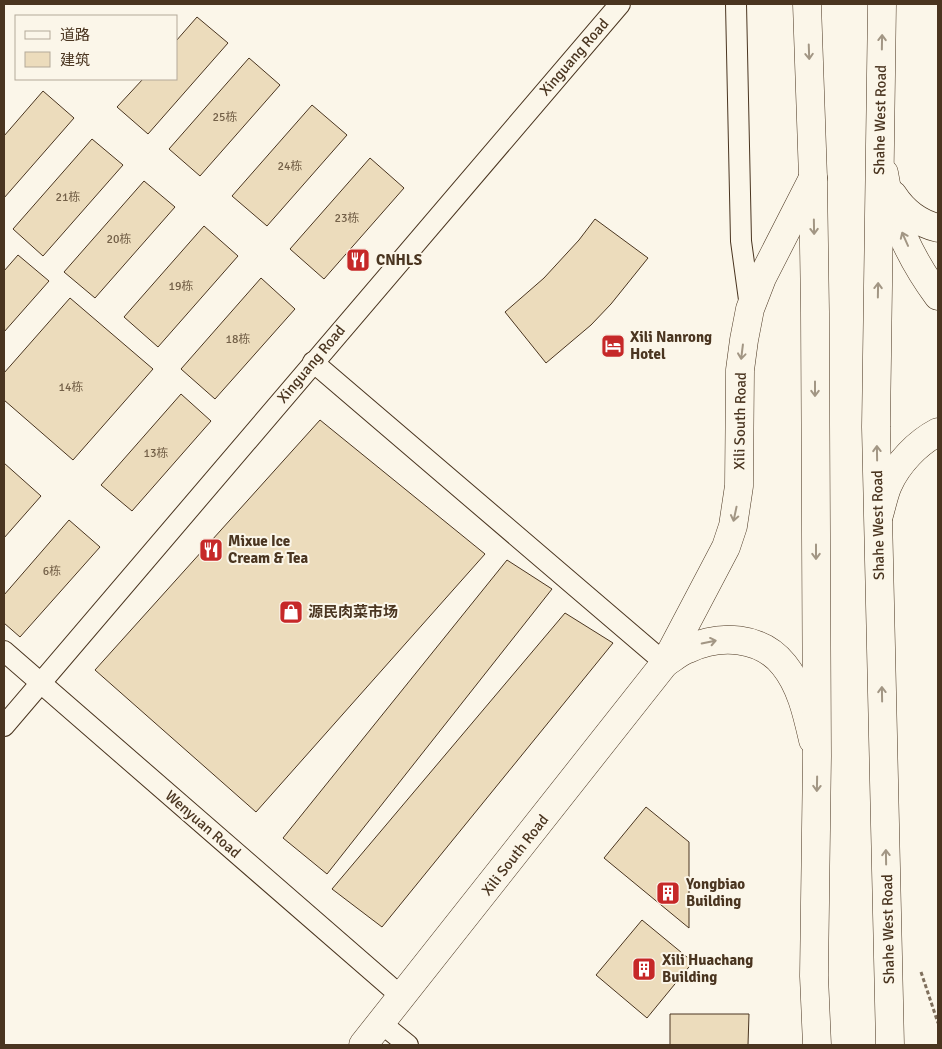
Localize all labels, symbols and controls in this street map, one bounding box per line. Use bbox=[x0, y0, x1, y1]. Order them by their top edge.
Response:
legend bbox=[15, 15, 178, 80]
street label: Xinguang Road bbox=[536, 15, 612, 99]
text: 道路 bbox=[60, 26, 90, 44]
one-way arrow bbox=[877, 35, 886, 51]
one-way arrow bbox=[804, 44, 813, 60]
text: 建筑 bbox=[60, 51, 90, 69]
street label: Shahe West Road bbox=[870, 65, 890, 175]
house number: 25栋 bbox=[213, 110, 237, 125]
house number: 24栋 bbox=[278, 159, 302, 174]
house number: 21栋 bbox=[56, 190, 80, 205]
house number: 23栋 bbox=[335, 211, 359, 226]
one-way arrow bbox=[809, 218, 819, 235]
house number: 20栋 bbox=[107, 232, 131, 247]
one-way arrow bbox=[900, 232, 909, 247]
restaurant icon: CNHLS bbox=[345, 247, 371, 273]
place label: CNHLS bbox=[376, 251, 422, 269]
house number: 19栋 bbox=[169, 279, 193, 294]
one-way arrow bbox=[873, 282, 883, 298]
street label: Xinguang Road bbox=[273, 321, 349, 407]
place label: Xili Nanrong Hotel bbox=[630, 328, 712, 363]
house number: 18栋 bbox=[226, 332, 250, 347]
hotel icon: Xili Nanrong Hotel bbox=[600, 333, 626, 359]
one-way arrow bbox=[737, 343, 747, 359]
street label: Xili South Road bbox=[730, 372, 750, 470]
house number: 14栋 bbox=[59, 380, 83, 395]
one-way arrow bbox=[810, 381, 820, 397]
one-way arrow bbox=[872, 445, 881, 461]
house number: 13栋 bbox=[144, 446, 168, 461]
street label: Shahe West Road bbox=[868, 470, 888, 580]
one-way arrow bbox=[730, 505, 740, 521]
place label: Mixue Ice Cream & Tea bbox=[228, 532, 308, 567]
restaurant icon: Mixue Ice Cream & Tea bbox=[198, 537, 224, 563]
one-way arrow bbox=[811, 544, 821, 560]
house number: 6栋 bbox=[43, 564, 61, 579]
shop icon: 源民肉菜市场 bbox=[278, 599, 304, 625]
place label: 源民肉菜市场 bbox=[308, 603, 398, 621]
one-way arrow bbox=[700, 637, 716, 646]
one-way arrow bbox=[877, 686, 887, 702]
one-way arrow bbox=[812, 776, 821, 792]
street label: Wenyuan Road bbox=[162, 786, 244, 862]
street label: Xili South Road bbox=[478, 811, 552, 899]
one-way arrow bbox=[881, 849, 891, 865]
street label: Shahe West Road bbox=[878, 874, 898, 984]
place label: Yongbiao Building bbox=[685, 875, 745, 910]
building icon: Yongbiao Building bbox=[655, 880, 681, 906]
place label: Xili Huachang Building bbox=[662, 951, 753, 986]
building icon: Xili Huachang Building bbox=[631, 956, 657, 982]

